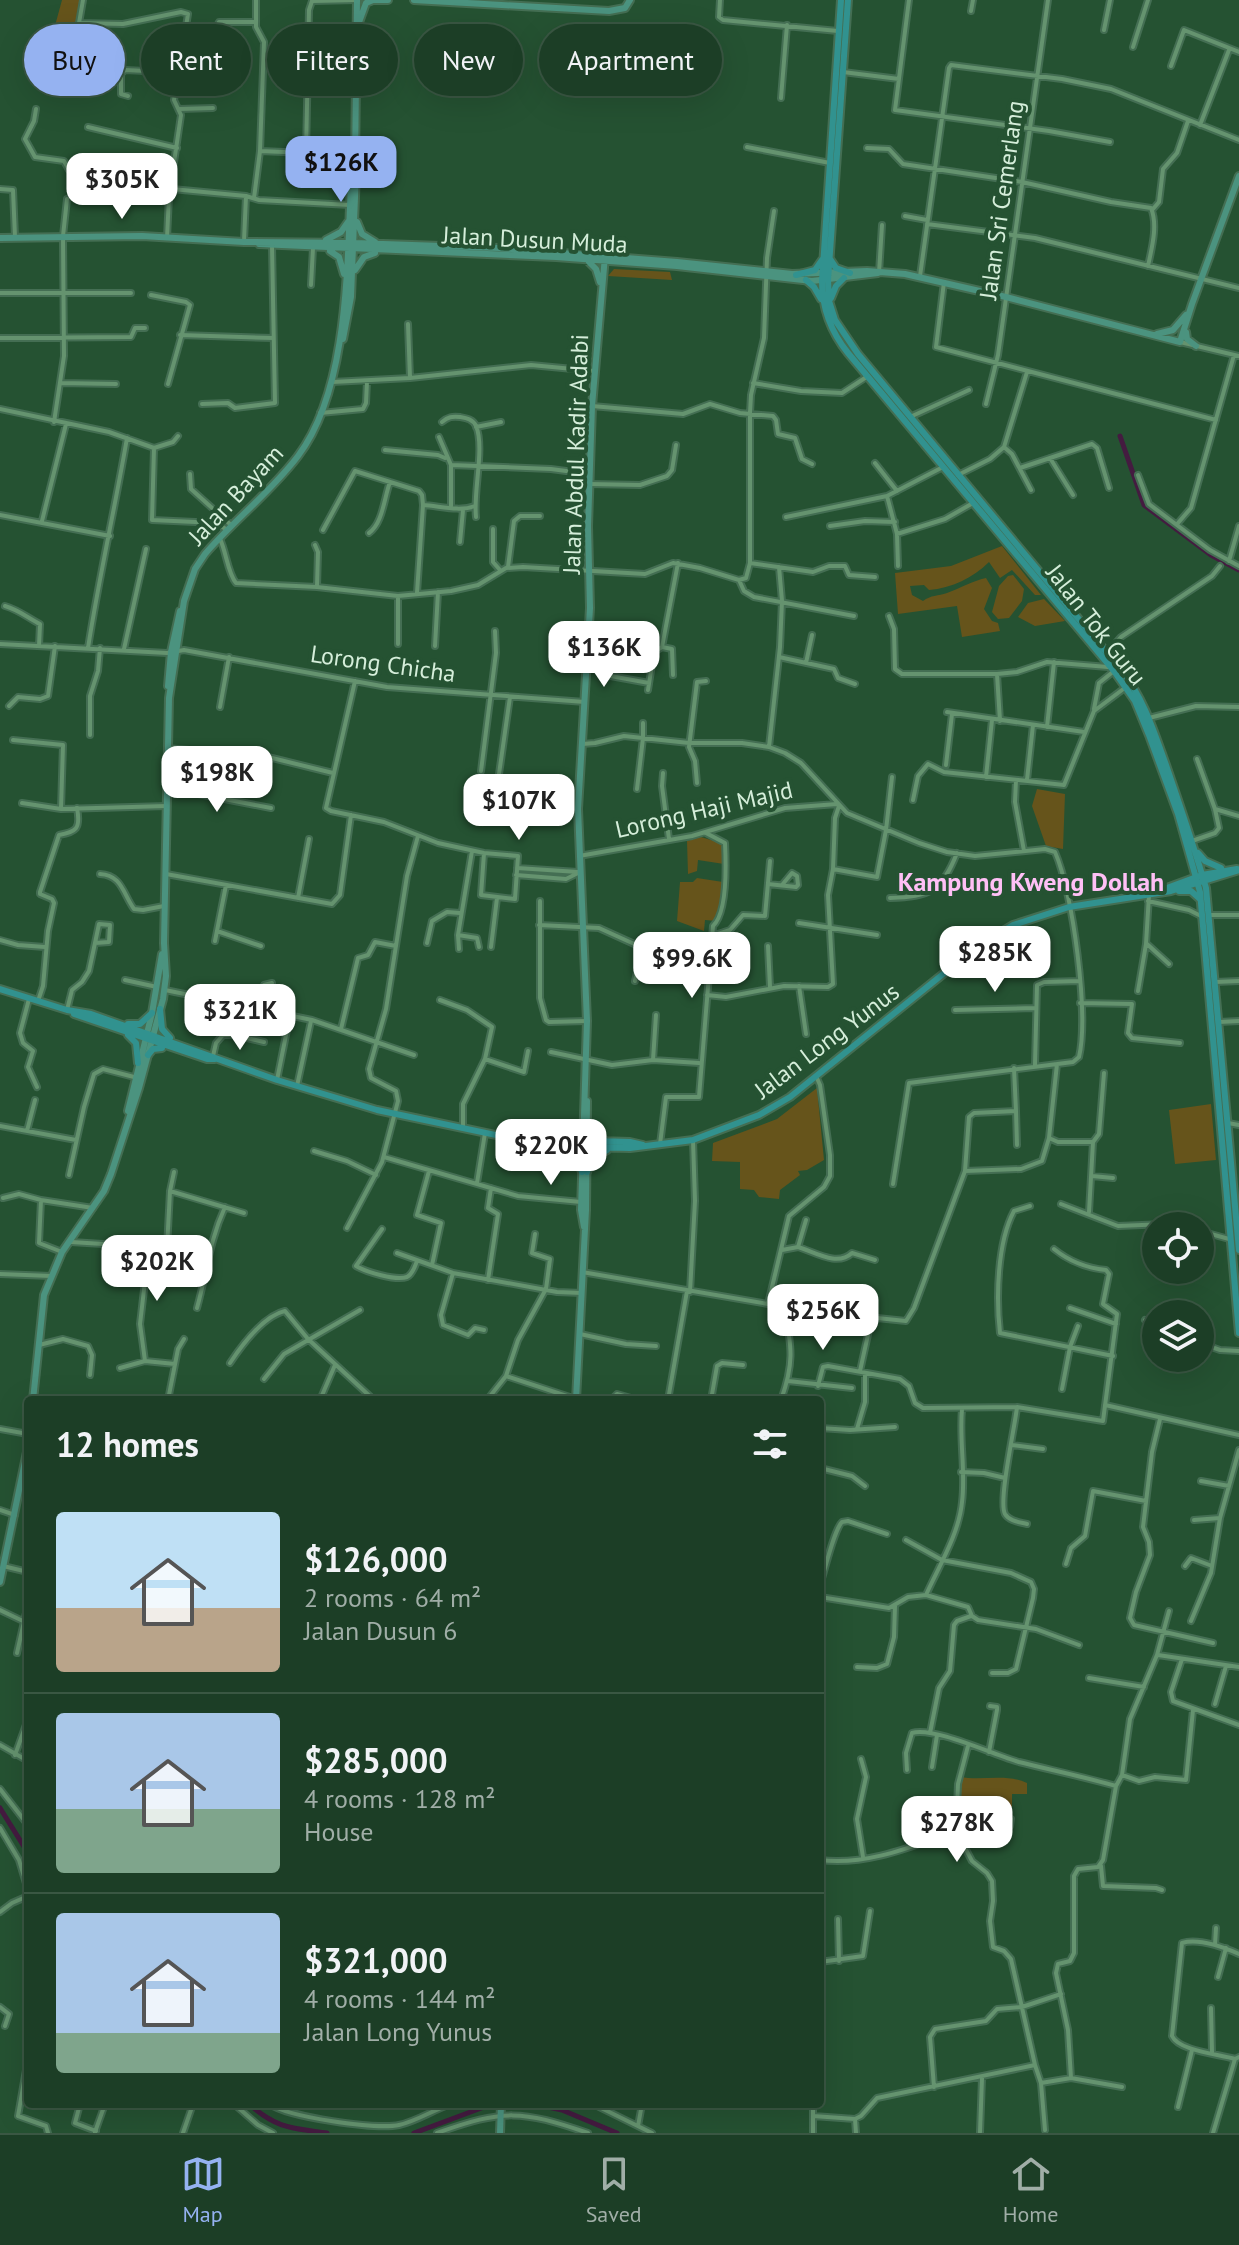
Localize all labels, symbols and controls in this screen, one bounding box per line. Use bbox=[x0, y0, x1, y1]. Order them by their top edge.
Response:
chip: Buy bbox=[24, 24, 125, 96]
chip: Rent bbox=[141, 24, 251, 96]
chip: Filters bbox=[267, 24, 398, 96]
chip: New bbox=[414, 24, 523, 96]
chip: Apartment bbox=[539, 24, 722, 96]
street label: Jalan Sri Cemerlang bbox=[972, 98, 1031, 303]
pin: $126K bbox=[285, 136, 397, 204]
text: $126K bbox=[303, 145, 379, 178]
pin: $305K bbox=[66, 153, 178, 221]
text: $305K bbox=[84, 162, 160, 195]
street label: Jalan Dusun Muda bbox=[441, 219, 628, 260]
street label: Jalan Abdul Kadir Adabi bbox=[556, 333, 595, 576]
street label: Jalan Bayam bbox=[181, 438, 290, 552]
street label: Jalan Tok Guru bbox=[1039, 557, 1153, 692]
pin: $136K bbox=[548, 621, 660, 689]
text: $136K bbox=[566, 630, 642, 663]
street label: Lorong Chicha bbox=[308, 638, 458, 689]
pin: $198K bbox=[161, 746, 273, 814]
text: $198K bbox=[179, 755, 255, 788]
pin: $107K bbox=[463, 774, 575, 842]
street label: Lorong Haji Majid bbox=[612, 774, 796, 845]
text: $107K bbox=[481, 783, 557, 816]
district label: Kampung Kweng Dollah bbox=[898, 865, 1164, 898]
pin: $285K bbox=[939, 926, 1051, 994]
pin: $99.6K bbox=[627, 932, 757, 1000]
text: $285K bbox=[957, 935, 1033, 968]
text: $99.6K bbox=[651, 941, 733, 974]
street label: Jalan Long Yunus bbox=[747, 976, 905, 1106]
pin: $321K bbox=[184, 984, 296, 1052]
text: $321K bbox=[202, 993, 278, 1026]
pin: $220K bbox=[495, 1119, 607, 1187]
text: $220K bbox=[513, 1128, 589, 1161]
map controls bbox=[1142, 1212, 1214, 1372]
button: locate bbox=[1142, 1212, 1214, 1284]
pin: $202K bbox=[101, 1235, 213, 1303]
text: $202K bbox=[119, 1244, 195, 1277]
pin: $256K bbox=[767, 1284, 879, 1352]
text: $256K bbox=[785, 1293, 861, 1326]
button: layers bbox=[1142, 1300, 1214, 1372]
text: 12 homes bbox=[56, 1422, 199, 1466]
icon: filters bbox=[748, 1422, 792, 1466]
text: $126,000 bbox=[304, 1537, 448, 1581]
icon: home bbox=[120, 1544, 216, 1640]
text: 2 rooms · 64 m² bbox=[304, 1581, 481, 1614]
text: Jalan Dusun 6 bbox=[304, 1614, 457, 1647]
text: $285,000 bbox=[304, 1738, 448, 1782]
icon: home bbox=[120, 1745, 216, 1841]
text: 4 rooms · 128 m² bbox=[304, 1782, 496, 1815]
pin: $278K bbox=[901, 1796, 1013, 1864]
text: $278K bbox=[919, 1805, 995, 1838]
text: House bbox=[304, 1815, 374, 1848]
text: $321,000 bbox=[304, 1938, 448, 1982]
icon: home bbox=[120, 1945, 216, 2041]
text: 4 rooms · 144 m² bbox=[304, 1982, 496, 2015]
text: Jalan Long Yunus bbox=[304, 2015, 492, 2048]
tab: Map bbox=[181, 2152, 225, 2228]
tab: Saved bbox=[586, 2152, 642, 2228]
tab: Home bbox=[1003, 2152, 1058, 2228]

